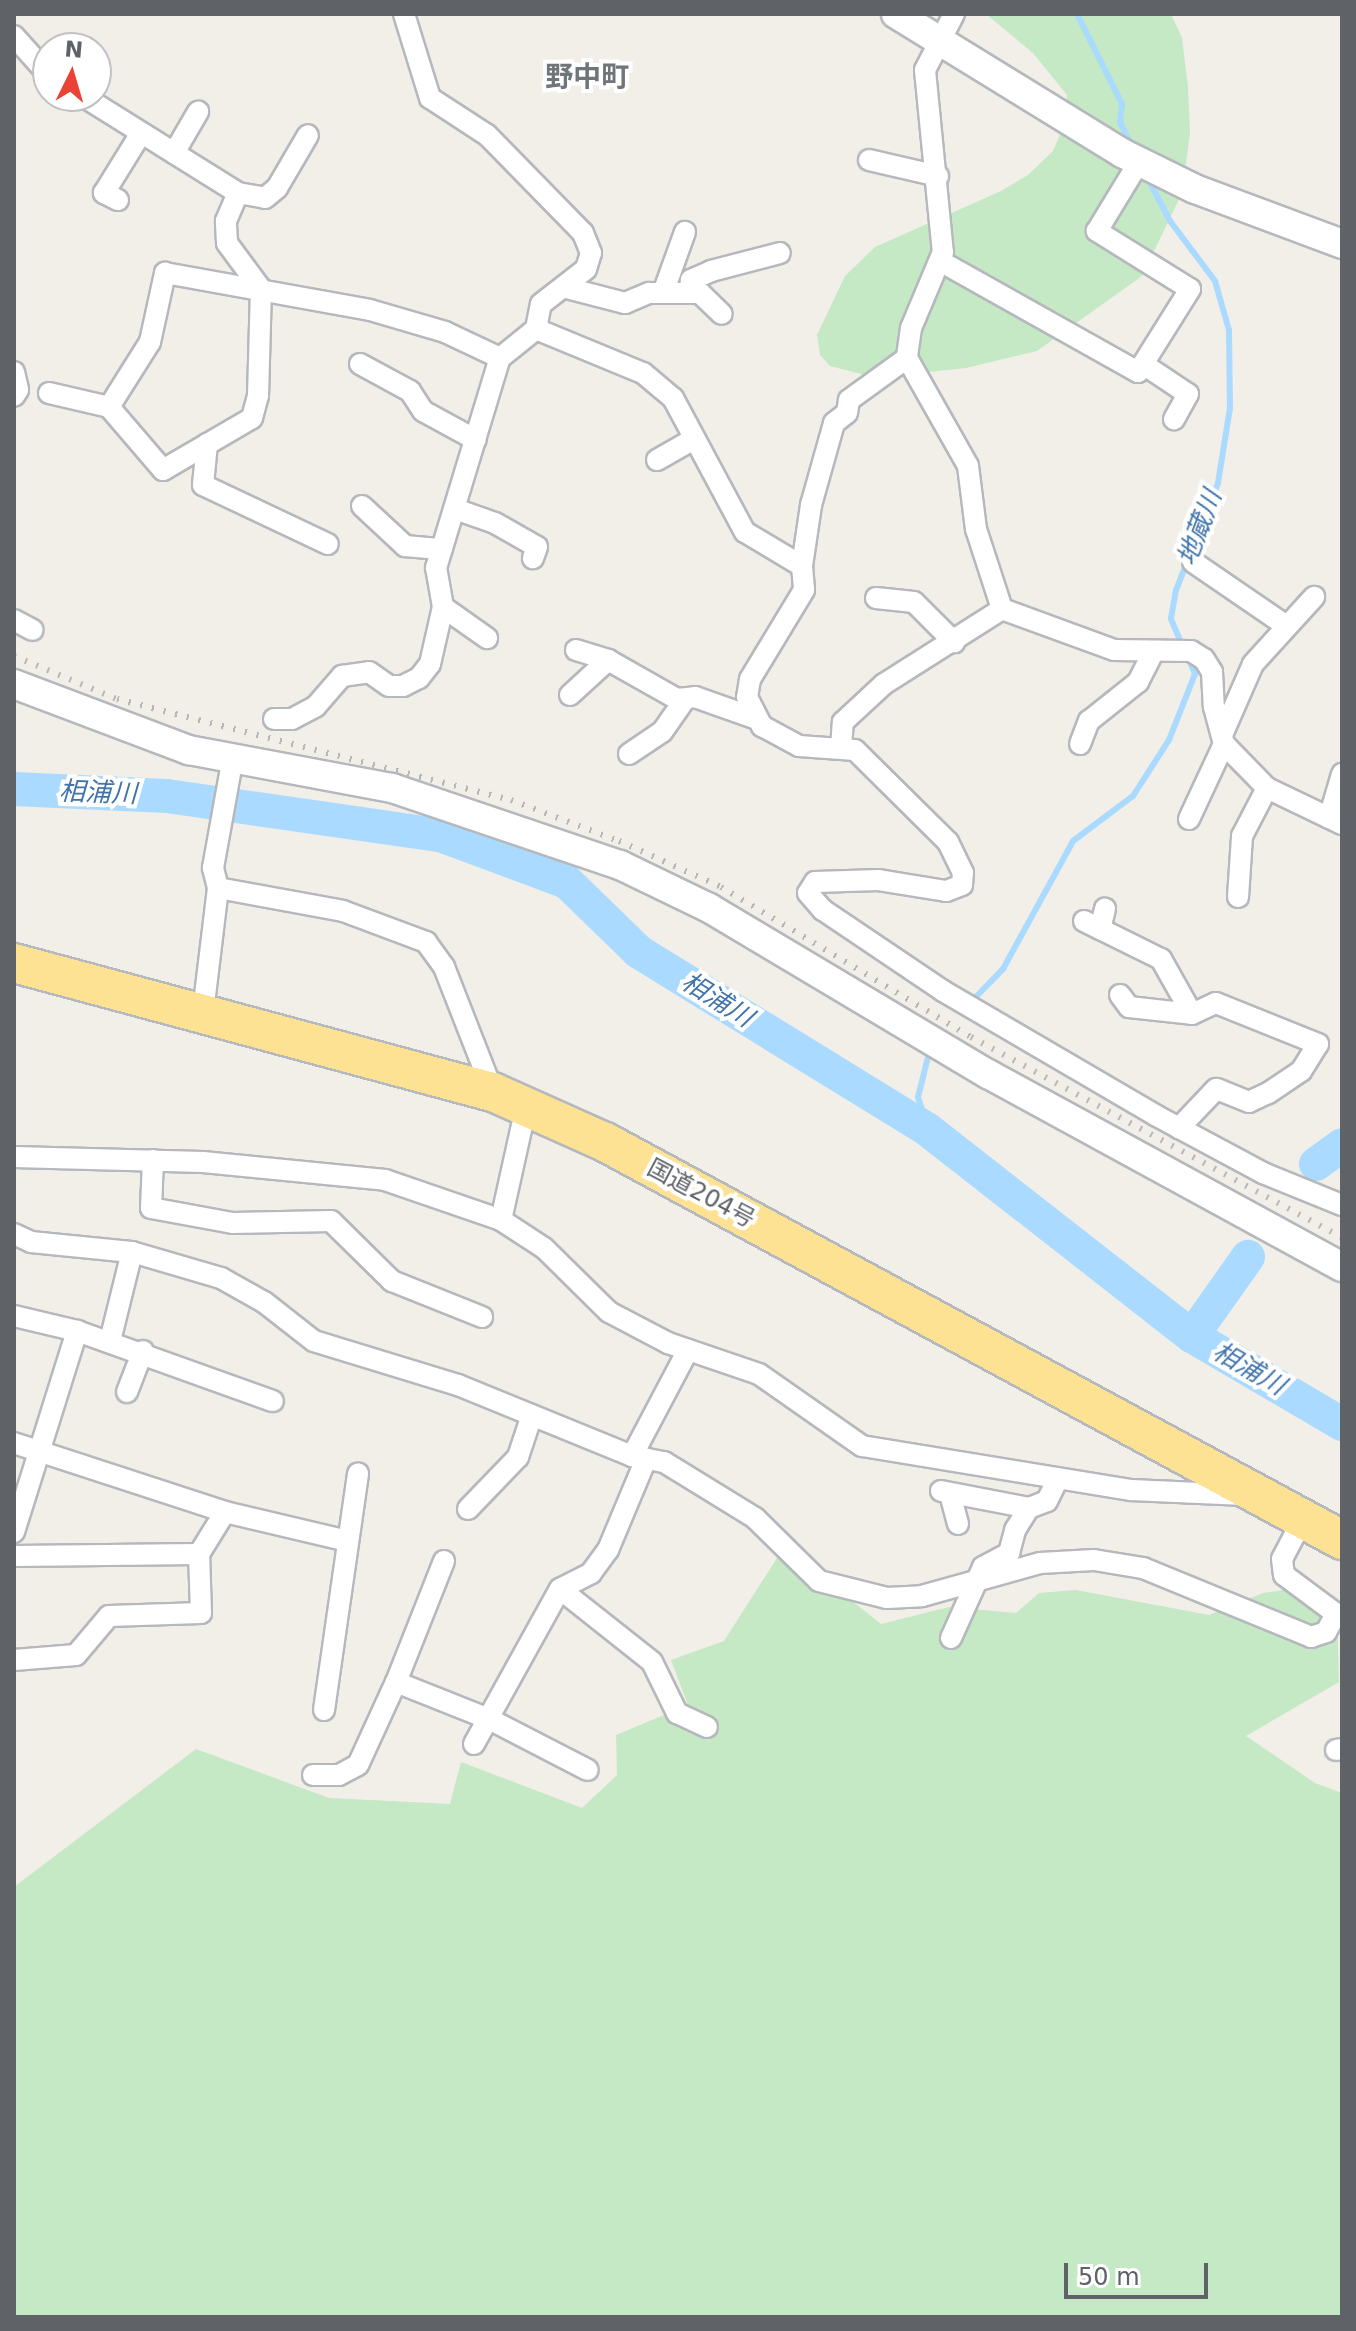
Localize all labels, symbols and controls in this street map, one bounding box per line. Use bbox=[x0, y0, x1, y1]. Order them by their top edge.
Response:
north arrow bbox=[32, 32, 112, 112]
text: N bbox=[64, 36, 84, 63]
district label: 野中町 bbox=[545, 60, 629, 94]
water label: 地蔵川 bbox=[1171, 486, 1229, 570]
water label: 相浦川 bbox=[58, 776, 138, 810]
water label: 相浦川 bbox=[676, 966, 758, 1034]
street label: 国道204号 bbox=[642, 1154, 760, 1234]
water label: 相浦川 bbox=[1207, 1336, 1291, 1402]
scale bar bbox=[1068, 2247, 1212, 2297]
text: 50 m bbox=[1078, 2263, 1140, 2291]

